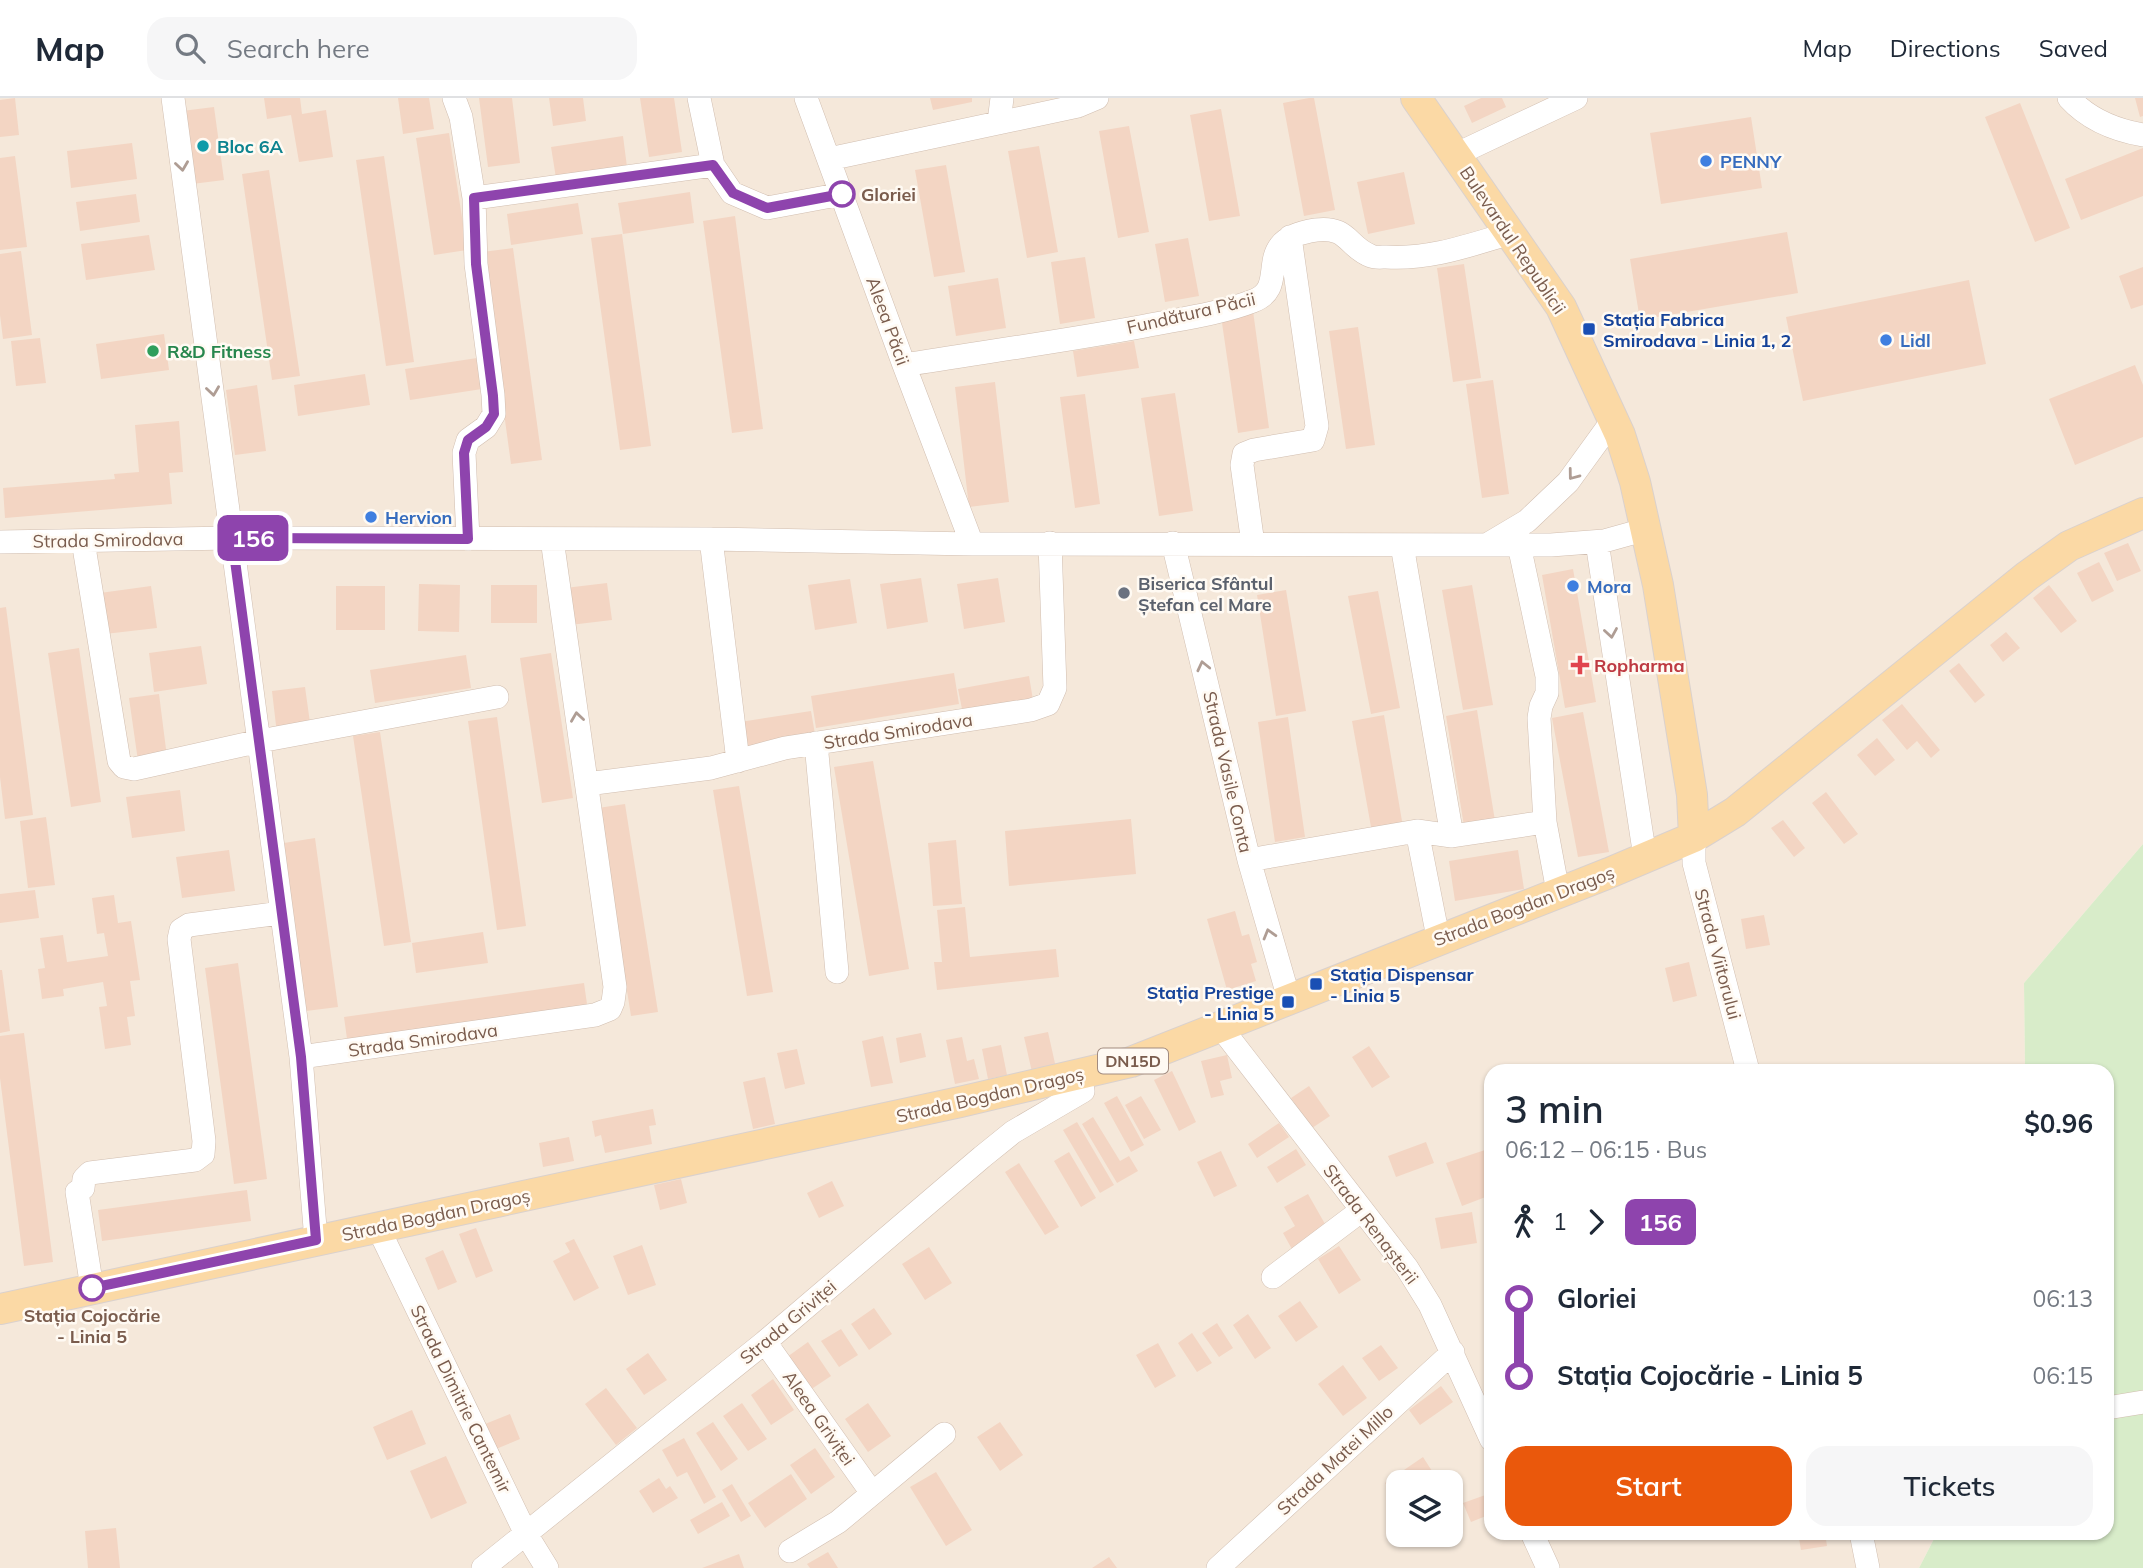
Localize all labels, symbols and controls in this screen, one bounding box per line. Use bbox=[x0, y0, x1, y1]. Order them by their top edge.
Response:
search box bbox=[147, 17, 637, 80]
text: Map bbox=[35, 28, 105, 69]
icon: search bbox=[171, 29, 209, 67]
text: Search here bbox=[227, 32, 370, 65]
text: Map bbox=[1802, 33, 1852, 63]
text: Directions bbox=[1890, 33, 2001, 63]
text: Saved bbox=[2039, 33, 2108, 63]
place label: Bloc 6A bbox=[217, 135, 284, 158]
marker: Bloc 6A bbox=[195, 138, 211, 154]
place label: PENNY bbox=[1720, 150, 1782, 173]
marker: PENNY bbox=[1698, 153, 1714, 169]
one-way arrow bbox=[175, 160, 190, 172]
street label: Bulevardul Republicii bbox=[1455, 162, 1571, 318]
marker: Gloriei bbox=[829, 181, 855, 207]
place label: Gloriei bbox=[861, 183, 916, 206]
street label: Aleea Păcii bbox=[861, 274, 915, 368]
street label: Fundătura Păcii bbox=[1125, 287, 1257, 339]
place label: Stația Fabrica Smirodava - Linia 1, 2 bbox=[1603, 308, 1791, 352]
marker: Stația Fabrica Smirodava - Linia 1, 2 bbox=[1581, 321, 1597, 337]
place label: Lidl bbox=[1900, 329, 1931, 352]
marker: Lidl bbox=[1878, 332, 1894, 348]
place label: R&D Fitness bbox=[167, 340, 271, 363]
marker: R&D Fitness bbox=[145, 343, 161, 359]
one-way arrow bbox=[205, 385, 220, 397]
one-way arrow bbox=[1568, 468, 1581, 480]
place label: Hervion bbox=[385, 506, 452, 529]
marker: Hervion bbox=[363, 509, 379, 525]
line badge: 156 bbox=[213, 515, 293, 561]
text: 156 bbox=[231, 523, 275, 553]
street label: Strada Smirodava bbox=[32, 527, 184, 553]
place label: Biserica Sfântul Ștefan cel Mare bbox=[1138, 572, 1273, 616]
place label: Mora bbox=[1587, 575, 1631, 598]
marker: Mora bbox=[1565, 578, 1581, 594]
marker: Biserica Sfântul Ștefan cel Mare bbox=[1116, 585, 1132, 601]
one-way arrow bbox=[1603, 627, 1618, 639]
place label: Ropharma bbox=[1594, 654, 1685, 677]
marker: Ropharma bbox=[1572, 657, 1588, 673]
one-way arrow bbox=[1196, 660, 1211, 672]
street label: Strada Vasile Conta bbox=[1198, 689, 1258, 855]
street label: Strada Smirodava bbox=[822, 708, 974, 754]
one-way arrow bbox=[570, 711, 585, 722]
street label: Strada Bogdan Dragoș bbox=[1430, 861, 1618, 951]
street label: Strada Viitorului bbox=[1689, 886, 1747, 1022]
one-way arrow bbox=[1263, 928, 1278, 940]
place label: Stația Dispensar - Linia 5 bbox=[1330, 963, 1475, 1007]
marker: Stația Dispensar - Linia 5 bbox=[1308, 976, 1324, 992]
place label: Stația Prestige - Linia 5 bbox=[1147, 981, 1274, 1025]
marker: Stația Prestige - Linia 5 bbox=[1280, 994, 1296, 1010]
street label: Strada Smirodava bbox=[347, 1018, 499, 1062]
road number: DN15D bbox=[1098, 1049, 1168, 1074]
street label: Strada Bogdan Dragoș bbox=[894, 1062, 1086, 1128]
text: 3 min bbox=[1505, 1085, 1604, 1133]
text: $0.96 bbox=[2024, 1107, 2093, 1140]
text: 06:12 – 06:15 · Bus bbox=[1505, 1135, 1707, 1164]
street label: Strada Renașterii bbox=[1318, 1159, 1424, 1289]
street label: Strada Bogdan Dragoș bbox=[340, 1184, 532, 1246]
icon: walk bbox=[1505, 1203, 1543, 1241]
icon: forward bbox=[1577, 1203, 1615, 1241]
text: 1 bbox=[1553, 1207, 1567, 1236]
text: 156 bbox=[1639, 1207, 1682, 1237]
marker: Stația Cojocărie - Linia 5 bbox=[79, 1275, 105, 1301]
street label: Strada Griviței bbox=[735, 1275, 841, 1369]
text: Gloriei bbox=[1557, 1282, 1636, 1315]
text: 06:13 bbox=[2033, 1284, 2093, 1313]
street label: Strada Dimitrie Cantemir bbox=[405, 1301, 517, 1497]
place label: Stația Cojocărie - Linia 5 bbox=[24, 1304, 160, 1348]
text: Stația Cojocărie - Linia 5 bbox=[1557, 1359, 1863, 1392]
text: 06:15 bbox=[2033, 1361, 2093, 1390]
street label: Aleea Griviței bbox=[778, 1366, 860, 1470]
street label: Strada Matei Millo bbox=[1272, 1400, 1398, 1520]
button: Start bbox=[1505, 1446, 1792, 1526]
button: Tickets bbox=[1806, 1446, 2093, 1526]
map controls bbox=[1386, 1470, 1463, 1547]
button: layers bbox=[1386, 1470, 1463, 1547]

